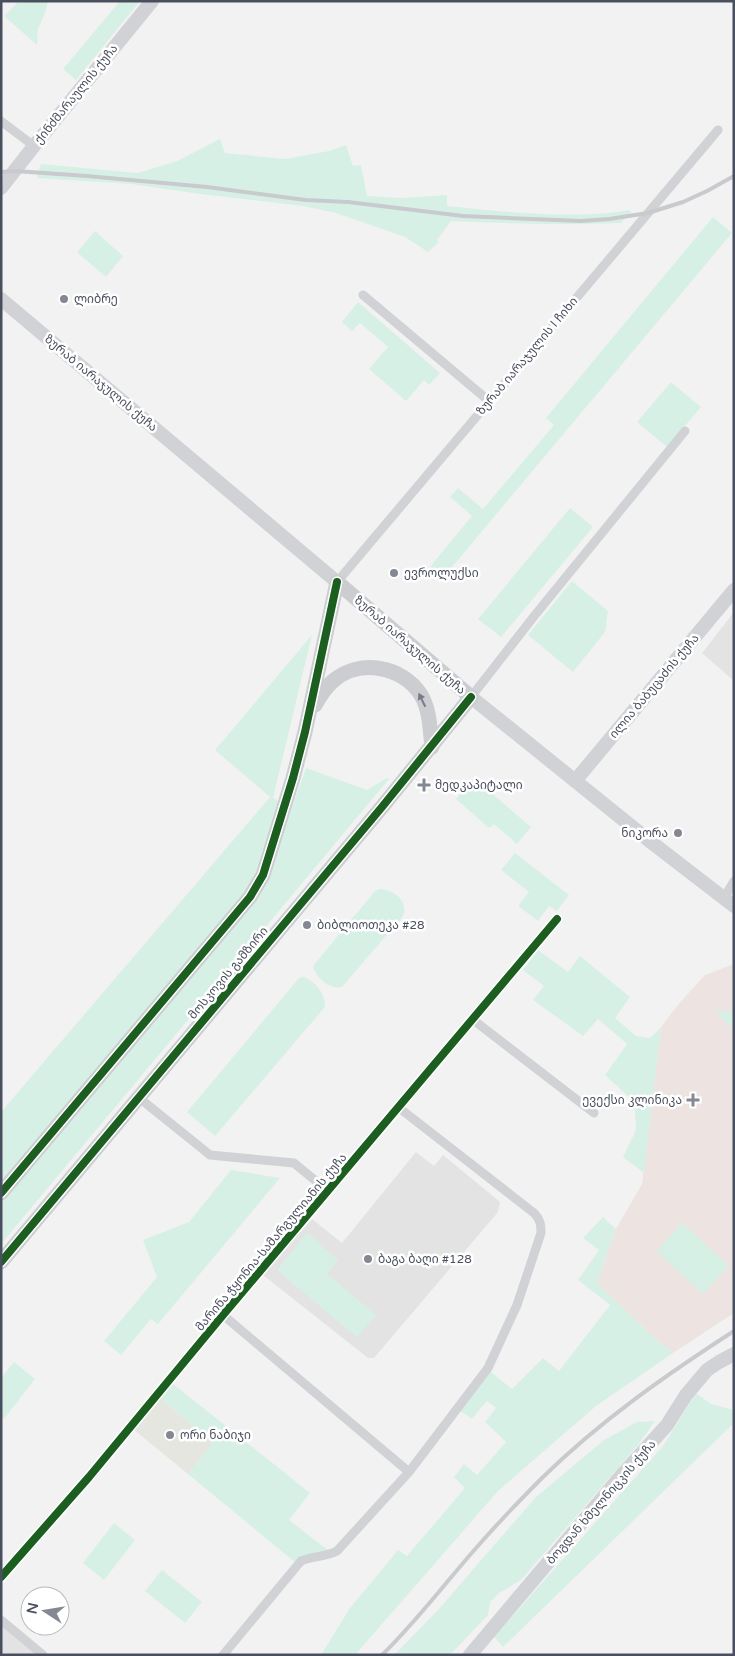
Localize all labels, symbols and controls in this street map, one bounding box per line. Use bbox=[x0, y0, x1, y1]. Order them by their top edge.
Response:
street label: ქინძმარაულის ქუჩა bbox=[32, 41, 121, 147]
place label: ლიბრე bbox=[74, 292, 118, 307]
marker: ლიბრე bbox=[58, 293, 70, 305]
street label: ზურაბ იარაჯულის I ჩიხი bbox=[474, 294, 581, 418]
street label: ზურაბ იარაჯულის ქუჩა bbox=[41, 332, 160, 435]
place label: ევროლუქსი bbox=[404, 566, 479, 581]
marker: ევროლუქსი bbox=[388, 567, 400, 579]
street label: ზურაბ იარაჯულის ქუჩა bbox=[351, 593, 469, 698]
street label: ილია ბაბუცაძის ქუჩა bbox=[606, 631, 702, 742]
one-way arrow bbox=[418, 692, 427, 707]
marker: მედკაპიტალი bbox=[417, 778, 431, 792]
place label: მედკაპიტალი bbox=[435, 778, 523, 793]
place label: ნიკორა bbox=[621, 826, 668, 840]
marker: ნიკორა bbox=[672, 827, 684, 839]
place label: ბიბლიოთეკა #28 bbox=[317, 918, 424, 933]
marker: ბიბლიოთეკა #28 bbox=[301, 919, 313, 931]
street label: მოსკოვის გამზირი bbox=[185, 924, 271, 1022]
place label: ევექსი კლინიკა bbox=[582, 1093, 682, 1108]
marker: ევექსი კლინიკა bbox=[686, 1093, 700, 1107]
street label: მარინა ჭყონია-სამარგულიანის ქუჩა bbox=[193, 1150, 350, 1334]
place label: ბაგა ბაღი #128 bbox=[378, 1252, 472, 1267]
marker: ბაგა ბაღი #128 bbox=[362, 1253, 374, 1265]
place label: ორი ნაბიჯი bbox=[180, 1428, 251, 1442]
marker: ორი ნაბიჯი bbox=[164, 1429, 176, 1441]
street label: ბოგდან ხმელნიცკის ქუჩა bbox=[543, 1437, 659, 1568]
north arrow bbox=[20, 1586, 70, 1636]
text: N bbox=[23, 1601, 42, 1616]

